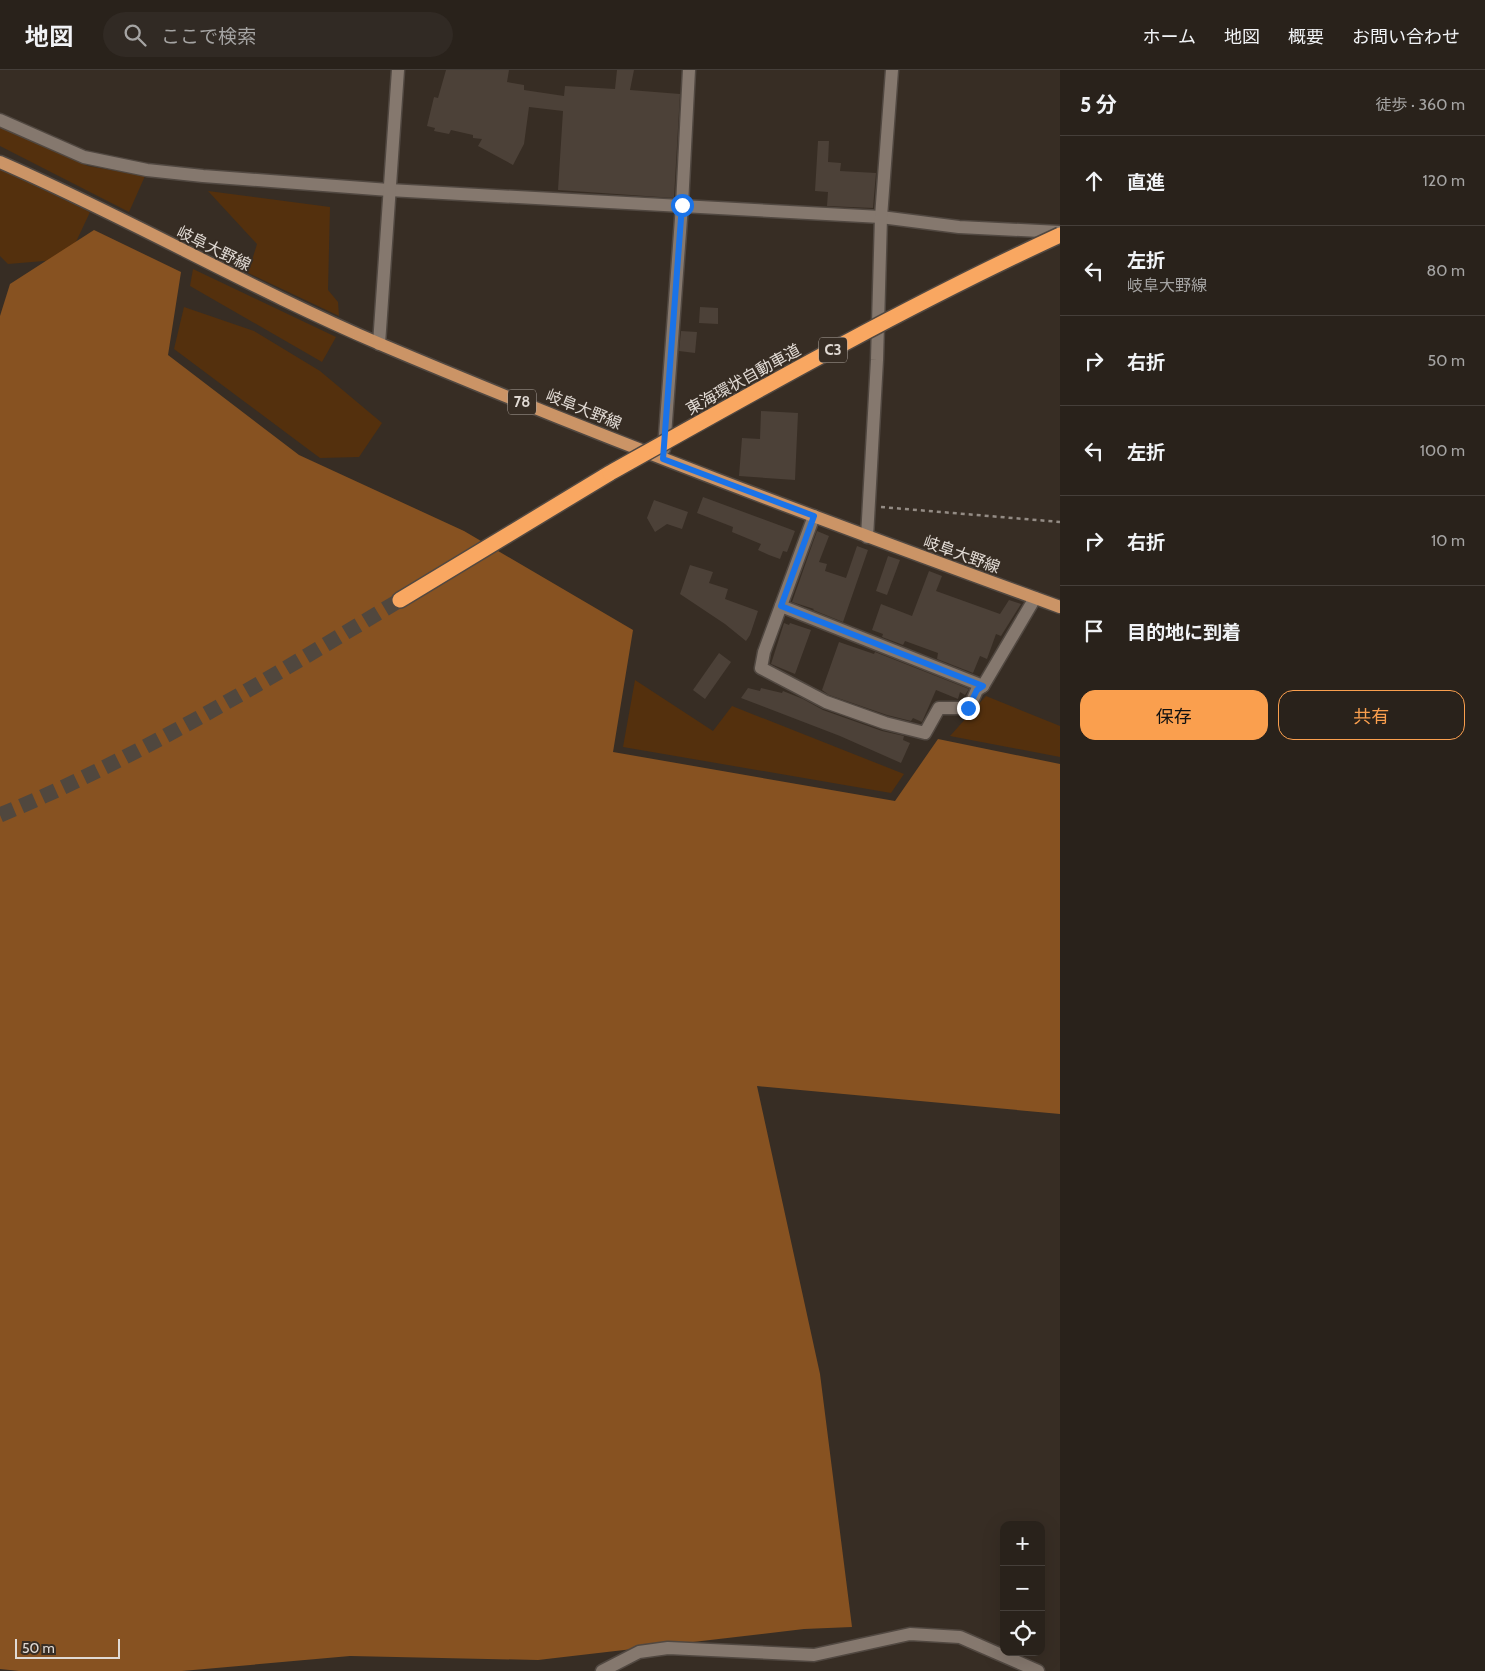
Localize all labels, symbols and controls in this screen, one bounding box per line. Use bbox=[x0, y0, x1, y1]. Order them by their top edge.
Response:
search box bbox=[103, 12, 453, 57]
icon: search bbox=[121, 21, 149, 49]
text: 地図 bbox=[25, 22, 73, 51]
text: ここで検索 bbox=[161, 25, 256, 48]
text: ホーム bbox=[1143, 26, 1196, 48]
text: 地図 bbox=[1224, 26, 1260, 48]
text: 概要 bbox=[1288, 26, 1324, 48]
text: お問い合わせ bbox=[1352, 26, 1460, 48]
text: 5 分 bbox=[1080, 92, 1117, 117]
text: 徒歩 · 360 m bbox=[1375, 95, 1465, 114]
icon: ahead bbox=[1080, 167, 1108, 195]
text: 直進 bbox=[1127, 171, 1165, 194]
text: 120 m bbox=[1423, 171, 1465, 190]
route start bbox=[671, 194, 694, 217]
street label: 岐阜大野線 bbox=[174, 222, 254, 275]
text: 左折 bbox=[1127, 249, 1165, 272]
icon: left bbox=[1080, 257, 1108, 285]
text: 80 m bbox=[1427, 261, 1465, 280]
text: 岐阜大野線 bbox=[1127, 276, 1207, 295]
road number: C3 bbox=[819, 338, 847, 362]
street label: 東海環状自動車道 bbox=[683, 340, 804, 419]
icon: right bbox=[1080, 347, 1108, 375]
text: 右折 bbox=[1127, 351, 1165, 374]
text: 50 m bbox=[1428, 351, 1465, 370]
street label: 岐阜大野線 bbox=[543, 386, 624, 433]
road number: 78 bbox=[508, 390, 536, 414]
icon: left bbox=[1080, 437, 1108, 465]
text: 左折 bbox=[1127, 441, 1165, 464]
text: 100 m bbox=[1420, 441, 1465, 460]
icon: right bbox=[1080, 527, 1108, 555]
text: 右折 bbox=[1127, 531, 1165, 554]
text: 10 m bbox=[1431, 531, 1465, 550]
street label: 岐阜大野線 bbox=[921, 532, 1003, 577]
icon: arrive bbox=[1080, 617, 1108, 645]
text: 目的地に到着 bbox=[1127, 621, 1241, 644]
button: 保存 bbox=[1080, 690, 1268, 740]
button: 共有 bbox=[1278, 690, 1465, 740]
route end bbox=[957, 697, 980, 720]
map controls bbox=[1000, 1521, 1045, 1656]
button: + bbox=[1000, 1521, 1045, 1566]
button: − bbox=[1000, 1566, 1045, 1611]
button: locate bbox=[1000, 1611, 1045, 1656]
scale bar bbox=[15, 1636, 120, 1659]
text: 50 m bbox=[22, 1639, 55, 1657]

